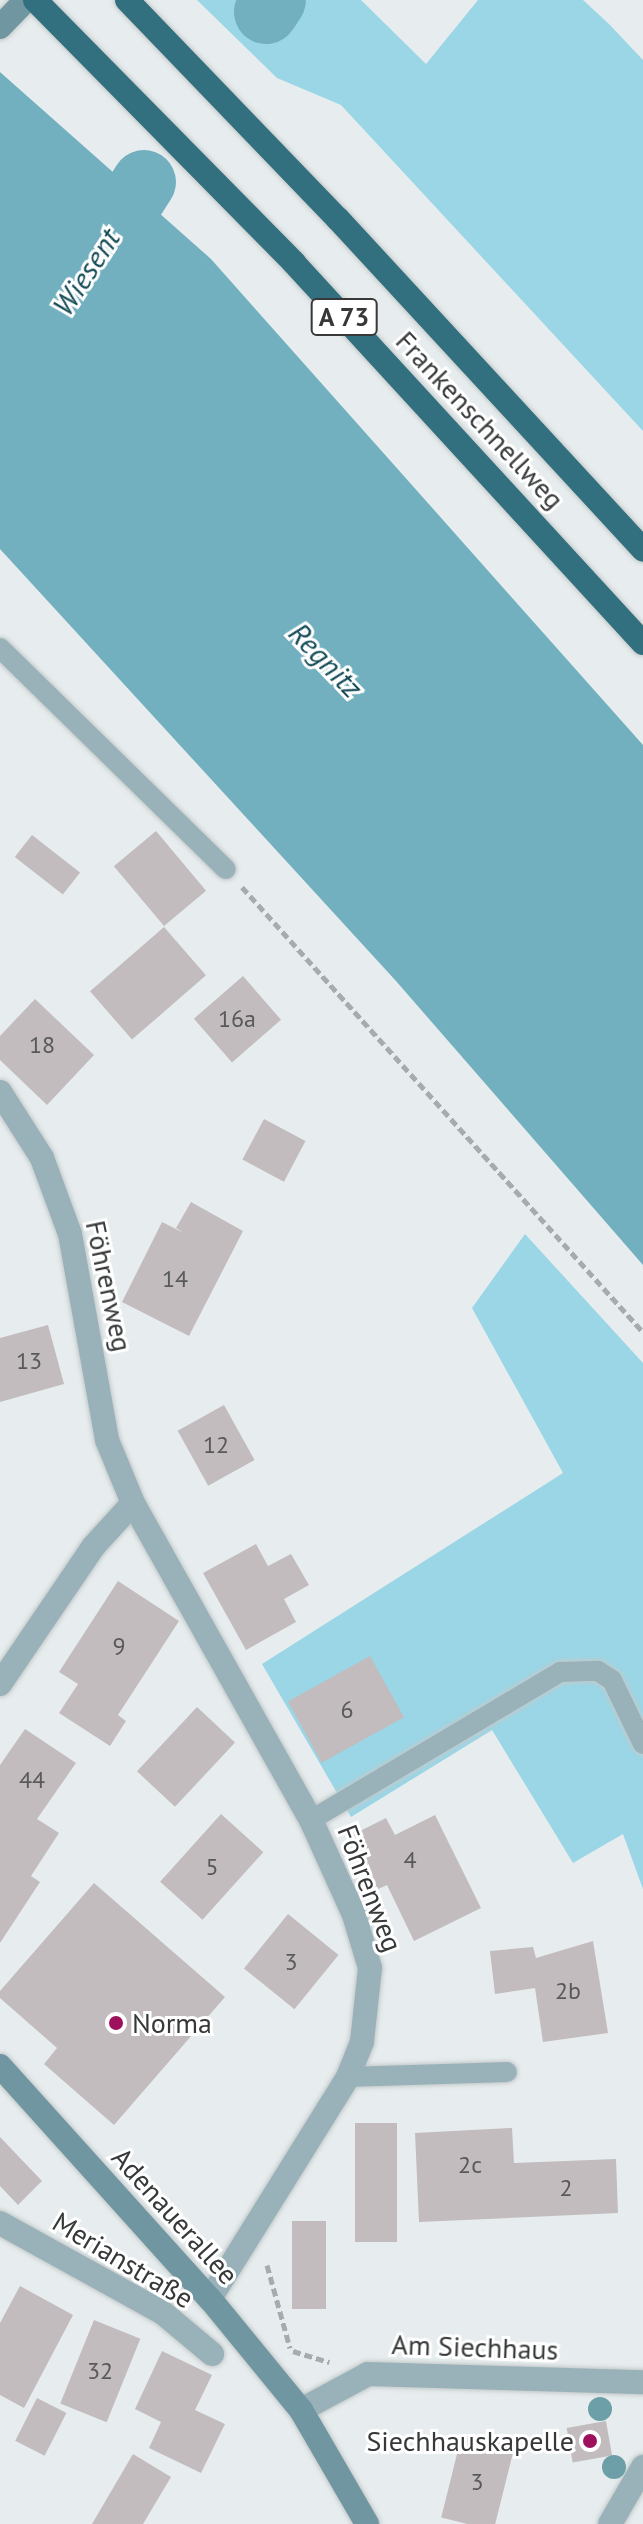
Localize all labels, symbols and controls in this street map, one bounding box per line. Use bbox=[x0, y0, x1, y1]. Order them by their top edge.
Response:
water label: Wiesent bbox=[45, 222, 127, 322]
road number: A 73 bbox=[310, 295, 378, 339]
street label: Frankenschnellweg bbox=[389, 324, 571, 516]
water label: Regnitz bbox=[282, 615, 370, 705]
house number: 16a bbox=[218, 1005, 256, 1033]
house number: 18 bbox=[29, 1031, 55, 1059]
street label: Föhrenweg bbox=[79, 1217, 139, 1355]
house number: 14 bbox=[162, 1265, 188, 1293]
house number: 13 bbox=[16, 1347, 42, 1375]
house number: 12 bbox=[203, 1431, 229, 1459]
house number: 9 bbox=[112, 1632, 126, 1660]
house number: 6 bbox=[340, 1696, 354, 1724]
house number: 44 bbox=[19, 1766, 45, 1794]
street label: Föhrenweg bbox=[330, 1820, 410, 1956]
house number: 4 bbox=[403, 1846, 417, 1874]
house number: 5 bbox=[205, 1853, 219, 1881]
house number: 3 bbox=[284, 1948, 298, 1976]
house number: 2b bbox=[555, 1977, 581, 2005]
place label: Norma bbox=[132, 2006, 212, 2040]
marker: Norma bbox=[107, 2014, 125, 2032]
street label: Adenauerallee bbox=[105, 2141, 245, 2291]
house number: 2c bbox=[458, 2151, 482, 2179]
house number: 2 bbox=[559, 2174, 573, 2202]
street label: Merianstraße bbox=[47, 2205, 199, 2315]
street label: Am Siechhaus bbox=[391, 2327, 559, 2367]
house number: 32 bbox=[87, 2357, 113, 2385]
place label: Siechhauskapelle bbox=[366, 2424, 574, 2458]
marker: Siechhauskapelle bbox=[581, 2432, 599, 2450]
house number: 3 bbox=[470, 2468, 484, 2496]

